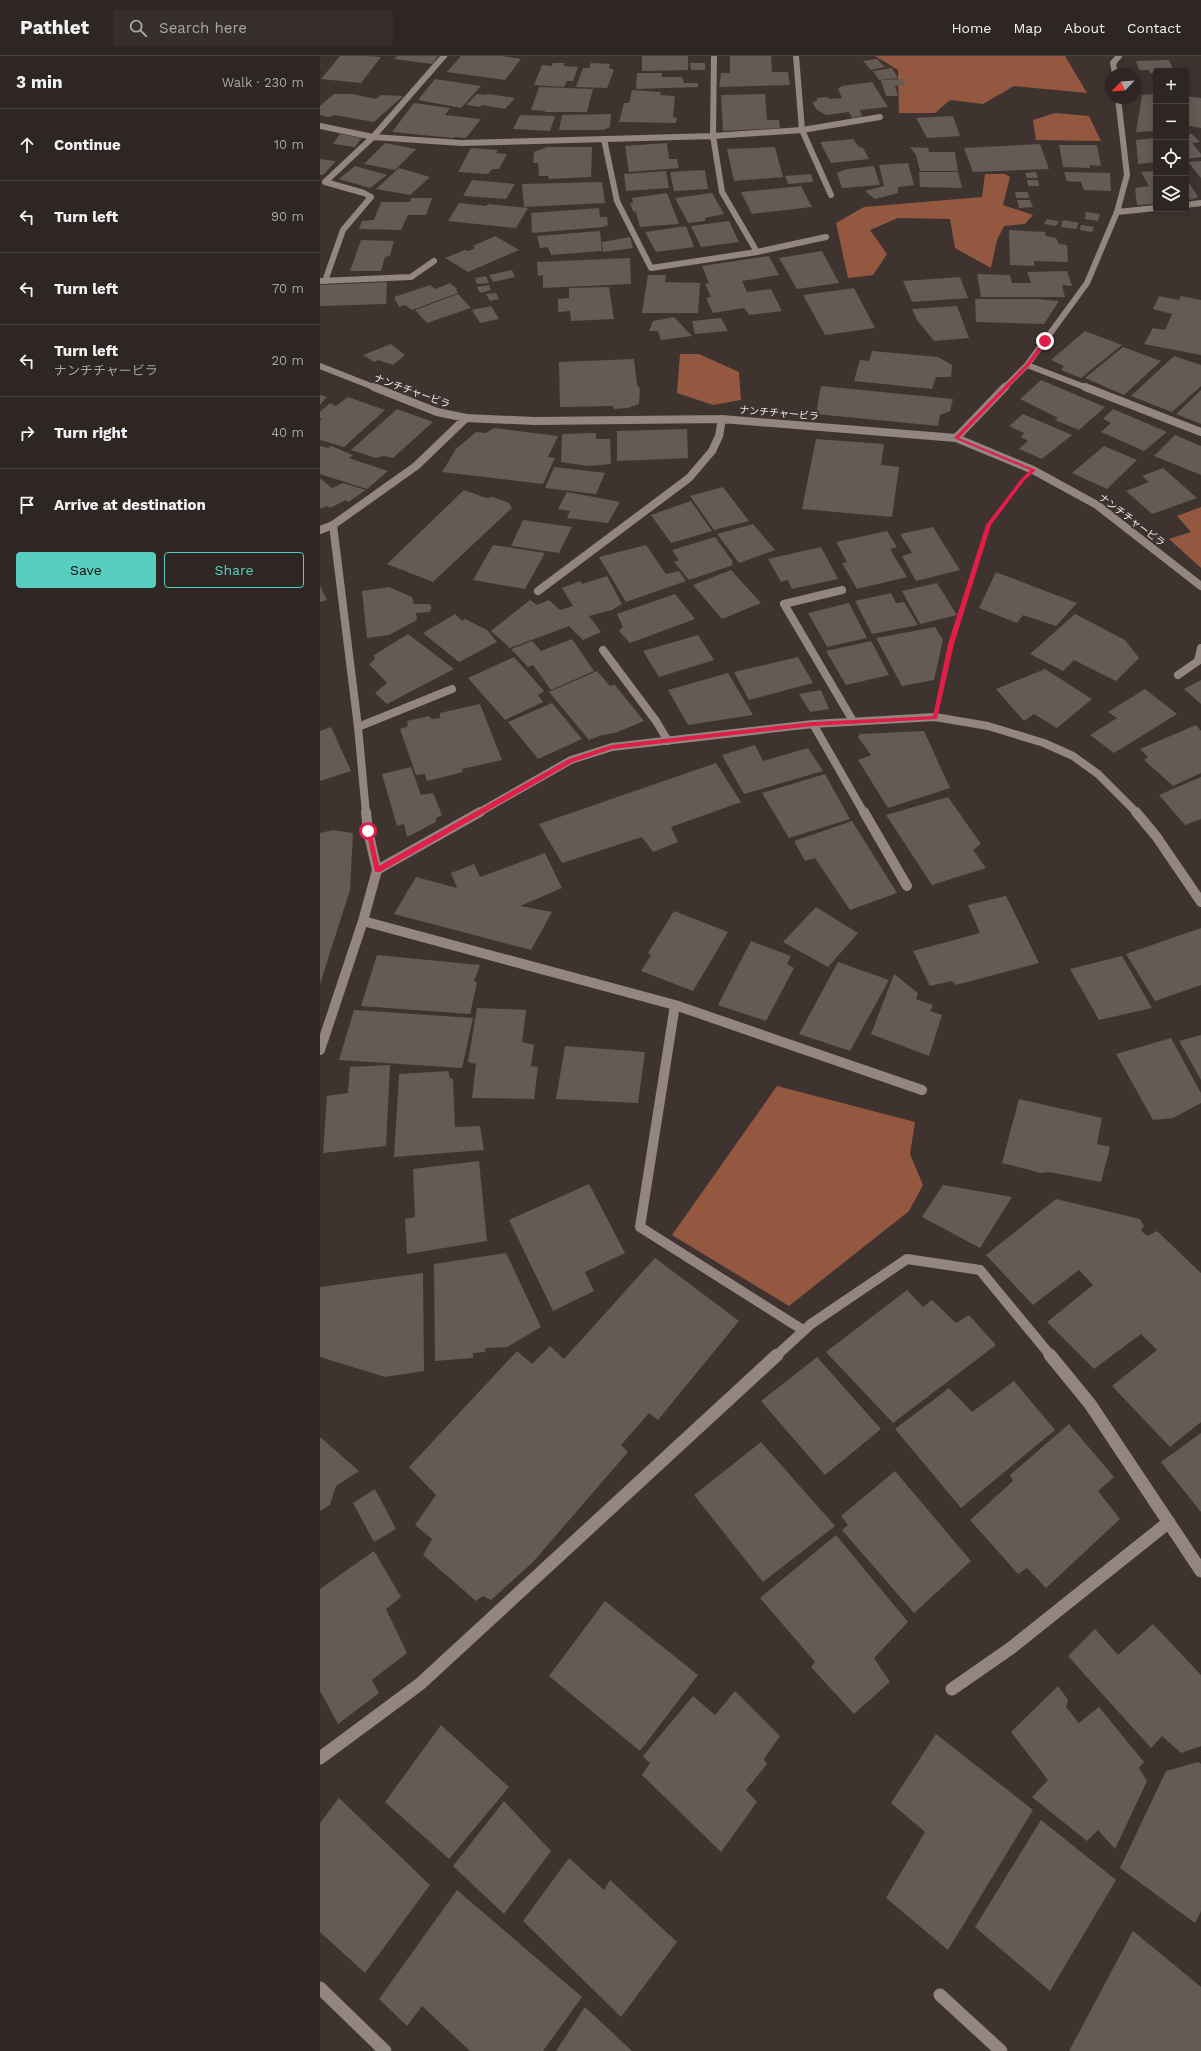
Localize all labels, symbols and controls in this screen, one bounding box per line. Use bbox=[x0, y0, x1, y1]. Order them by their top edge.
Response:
search box bbox=[113, 10, 393, 46]
text: Pathlet bbox=[20, 16, 89, 39]
icon: search bbox=[127, 17, 149, 39]
text: Search here bbox=[159, 19, 247, 37]
text: Home bbox=[951, 20, 991, 36]
text: Map bbox=[1013, 20, 1042, 36]
text: About bbox=[1064, 20, 1105, 36]
text: Contact bbox=[1127, 20, 1181, 36]
north arrow bbox=[1105, 68, 1141, 104]
map controls bbox=[1153, 68, 1189, 212]
button: + bbox=[1153, 68, 1189, 104]
text: 3 min bbox=[16, 72, 62, 92]
text: Walk · 230 m bbox=[222, 75, 304, 90]
button: − bbox=[1153, 104, 1189, 140]
icon: ahead bbox=[16, 134, 38, 156]
text: Continue bbox=[54, 136, 121, 154]
text: 10 m bbox=[274, 137, 304, 152]
button: locate bbox=[1153, 140, 1189, 176]
button: layers bbox=[1153, 176, 1189, 212]
icon: left bbox=[16, 206, 38, 228]
text: Turn left bbox=[54, 208, 118, 226]
text: 90 m bbox=[271, 209, 304, 224]
icon: left bbox=[16, 278, 38, 300]
text: Turn left bbox=[54, 280, 118, 298]
text: 70 m bbox=[272, 281, 304, 296]
route end bbox=[1036, 332, 1054, 350]
text: Turn left bbox=[54, 342, 118, 360]
icon: left bbox=[16, 350, 38, 372]
text: 20 m bbox=[272, 353, 304, 368]
text: ナンチチャービラ bbox=[54, 363, 158, 378]
street label: ナンチチャービラ bbox=[373, 372, 451, 410]
street label: ナンチチャービラ bbox=[739, 404, 819, 422]
icon: right bbox=[16, 422, 38, 444]
text: Turn right bbox=[54, 424, 127, 442]
text: 40 m bbox=[271, 425, 304, 440]
street label: ナンチチャービラ bbox=[1097, 492, 1167, 548]
icon: arrive bbox=[16, 494, 38, 516]
text: Arrive at destination bbox=[54, 496, 206, 514]
button: Save bbox=[16, 552, 156, 588]
button: Share bbox=[164, 552, 304, 588]
route start bbox=[359, 822, 377, 840]

